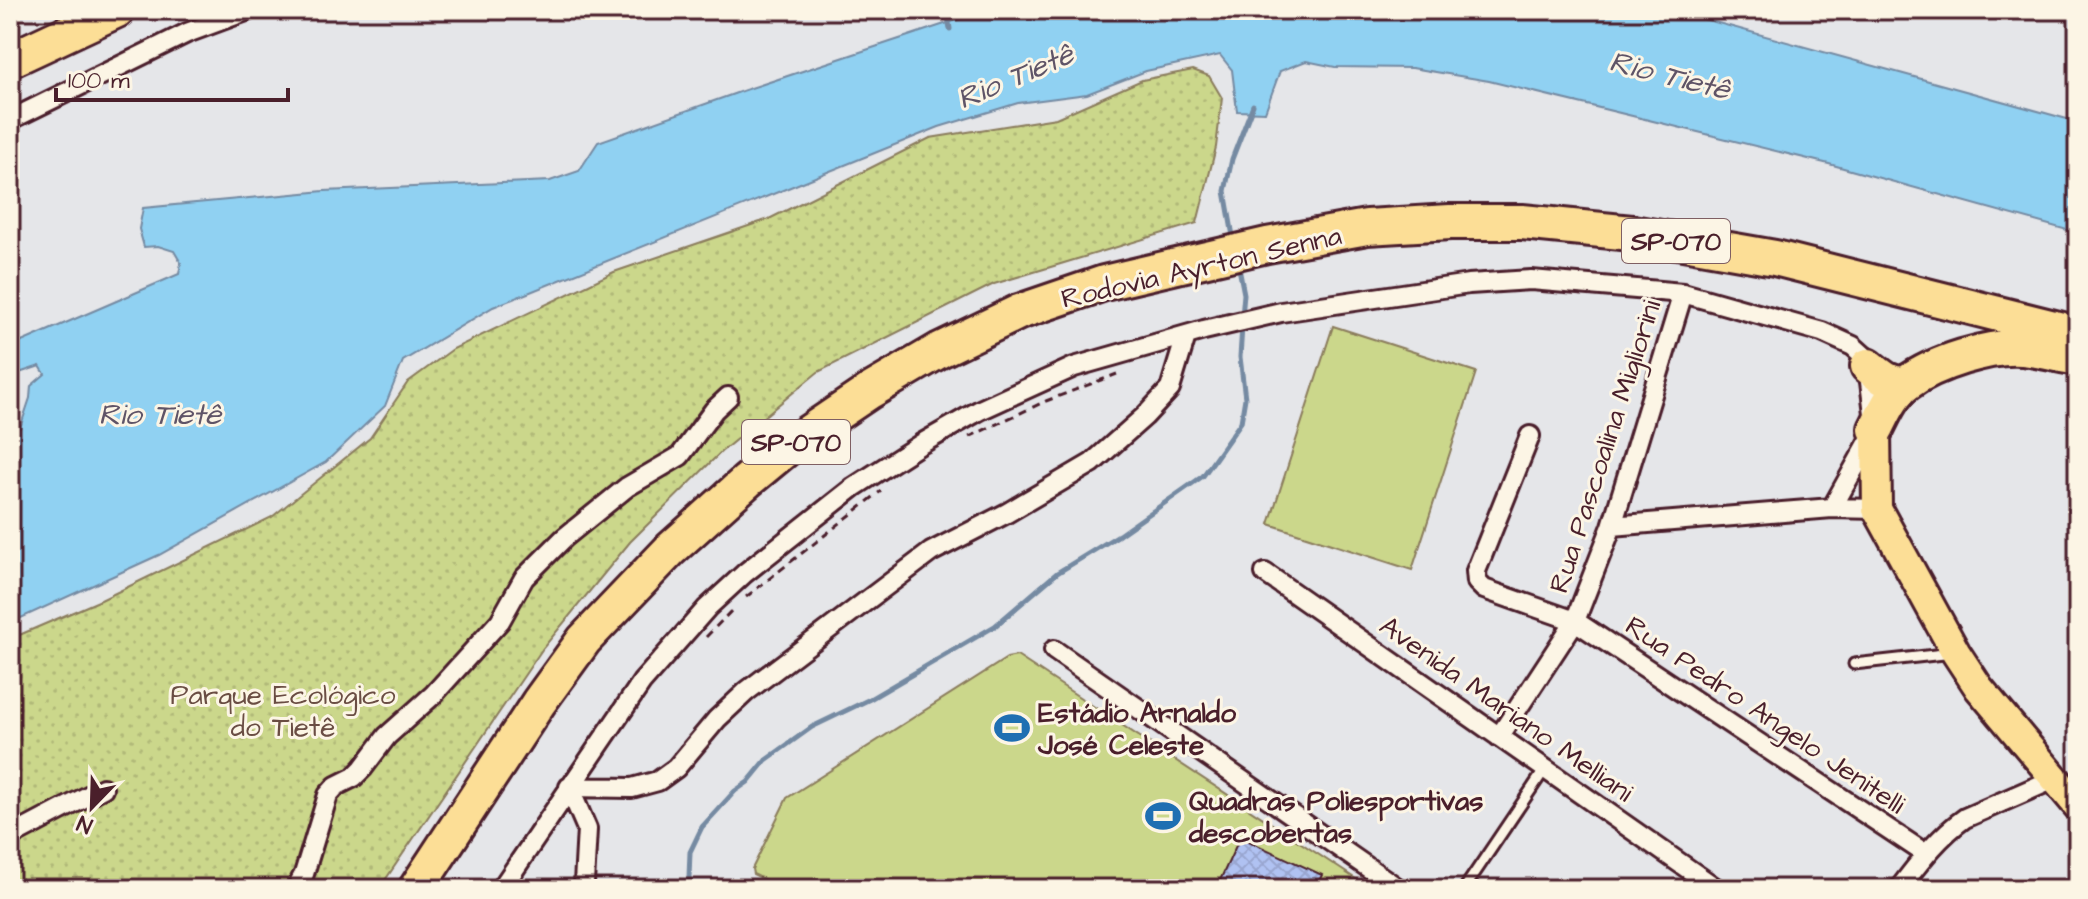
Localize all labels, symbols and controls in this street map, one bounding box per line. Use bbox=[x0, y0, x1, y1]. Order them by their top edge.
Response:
water label: Rio Tietê bbox=[951, 33, 1082, 120]
water label: Rio Tietê bbox=[1605, 41, 1736, 112]
scale bar bbox=[56, 52, 288, 102]
text: 100 m bbox=[68, 64, 130, 98]
street label: Rodovia Ayrton Senna bbox=[1057, 216, 1346, 321]
road number: SP-070 bbox=[1622, 219, 1730, 263]
street label: Rua Pascoalina Migliorini bbox=[1540, 295, 1672, 598]
water label: Rio Tietê bbox=[99, 394, 223, 436]
road number: SP-070 bbox=[742, 420, 850, 464]
street label: Avenida Mariano Melliani bbox=[1371, 607, 1641, 812]
street label: Rua Pedro Angelo Jenitelli bbox=[1617, 607, 1913, 825]
park label: Parque Ecológico do Tietê bbox=[171, 676, 396, 747]
place label: Estádio Arnaldo José Celeste bbox=[1037, 694, 1236, 765]
sports icon: Estádio Arnaldo José Celeste bbox=[993, 709, 1031, 747]
north arrow bbox=[52, 767, 132, 847]
place label: Quadras Poliesportivas descobertas bbox=[1188, 782, 1483, 853]
sports icon: Quadras Poliesportivas descobertas bbox=[1144, 797, 1182, 835]
text: N bbox=[72, 807, 97, 841]

